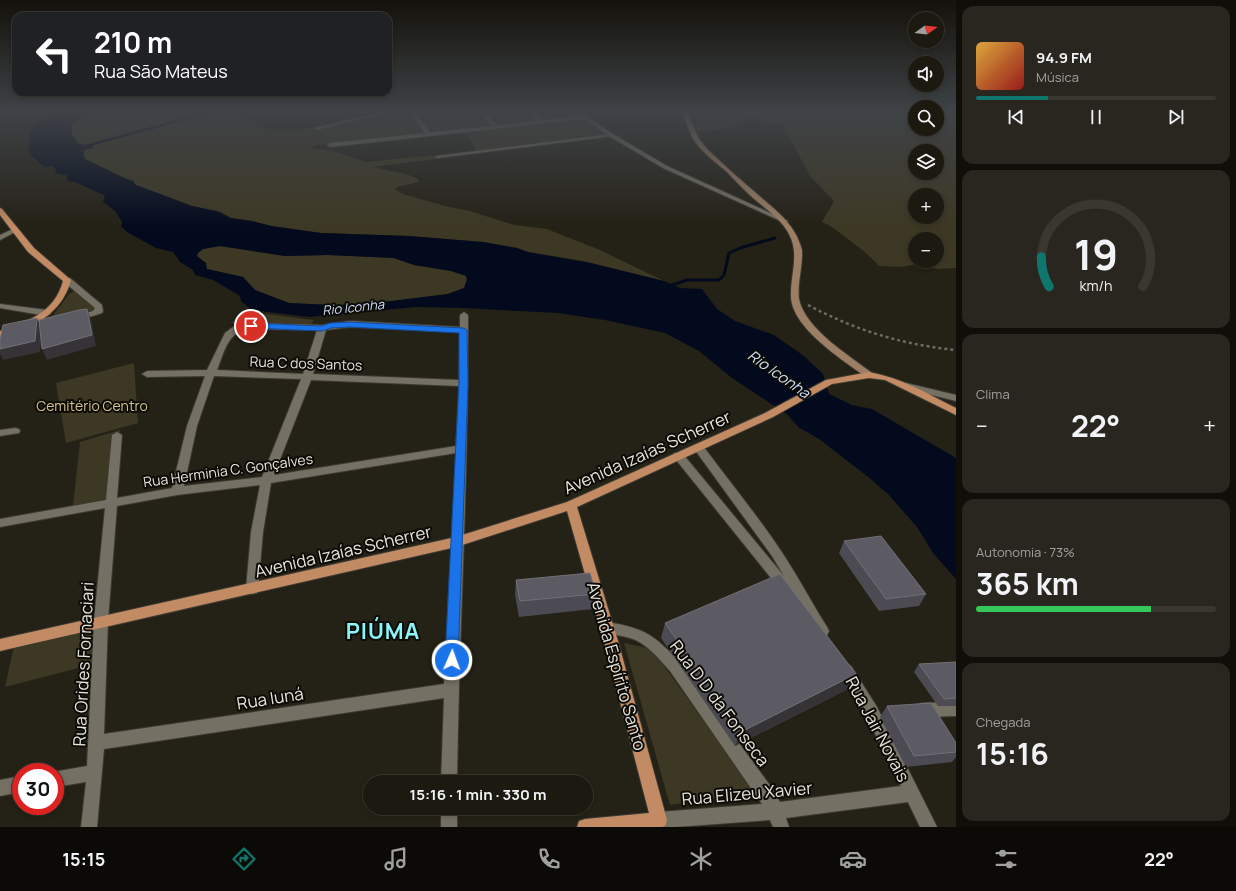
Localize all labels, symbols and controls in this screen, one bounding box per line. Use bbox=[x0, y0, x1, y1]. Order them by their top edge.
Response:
north arrow bbox=[908, 12, 944, 48]
map controls bbox=[908, 12, 944, 268]
text: 210 m bbox=[94, 23, 172, 61]
icon: left bbox=[28, 28, 80, 80]
text: 94.9 FM bbox=[1036, 47, 1092, 68]
button: sound bbox=[908, 56, 944, 92]
text: Rua São Mateus bbox=[94, 59, 228, 83]
text: Música bbox=[1036, 68, 1079, 86]
button: search bbox=[908, 100, 944, 136]
icon: previous bbox=[1005, 106, 1027, 128]
icon: pause bbox=[1085, 106, 1107, 128]
icon: next bbox=[1165, 106, 1187, 128]
button: layers bbox=[908, 144, 944, 180]
button: + bbox=[908, 188, 944, 224]
text: 19 bbox=[1074, 226, 1118, 282]
button: − bbox=[908, 232, 944, 268]
text: km/h bbox=[1079, 276, 1113, 295]
water label: Rio Iconha bbox=[321, 295, 385, 319]
pin bbox=[234, 309, 268, 343]
icon: arrive bbox=[240, 315, 262, 337]
water label: Rio Iconha bbox=[744, 345, 815, 403]
street label: Rua C dos Santos bbox=[249, 352, 363, 374]
text: Clima bbox=[976, 385, 1010, 403]
park label: Cemitério Centro bbox=[36, 396, 148, 415]
street label: Avenida Izaías Scherrer bbox=[560, 405, 734, 499]
text: 22° bbox=[1071, 405, 1120, 446]
text: − bbox=[976, 411, 988, 441]
text: + bbox=[1203, 411, 1216, 441]
street label: Rua Herminia C. Gonçalves bbox=[142, 449, 314, 491]
street label: Avenida Izaías Scherrer bbox=[252, 519, 434, 583]
text: Autonomia · 73% bbox=[976, 543, 1075, 561]
text: 365 km bbox=[976, 563, 1079, 604]
street label: Avenida Espírito Santo bbox=[582, 579, 652, 753]
street label: Rua Orides Fornaciari bbox=[67, 581, 99, 747]
district label: PIÚMA bbox=[346, 616, 420, 646]
street label: Rua D D da Fonseca bbox=[665, 635, 775, 771]
position arrow bbox=[431, 639, 473, 681]
street label: Rua Jair Novais bbox=[841, 672, 915, 786]
street label: Rua Iuná bbox=[235, 681, 305, 715]
text: Chegada bbox=[976, 713, 1030, 731]
text: 15:16 bbox=[976, 733, 1049, 774]
speed limit sign: 30 bbox=[12, 763, 64, 815]
street label: Rua Elizeu Xavier bbox=[681, 776, 813, 810]
text: 15:16 · 1 min · 330 m bbox=[410, 784, 546, 805]
icon: directions bbox=[230, 845, 258, 873]
icon: music bbox=[382, 845, 410, 873]
icon: phone bbox=[535, 845, 563, 873]
icon: climate bbox=[687, 845, 715, 873]
icon: car bbox=[839, 845, 867, 873]
icon: filters bbox=[992, 845, 1020, 873]
text: 15:15 bbox=[62, 847, 105, 871]
text: 22° bbox=[1144, 847, 1174, 871]

